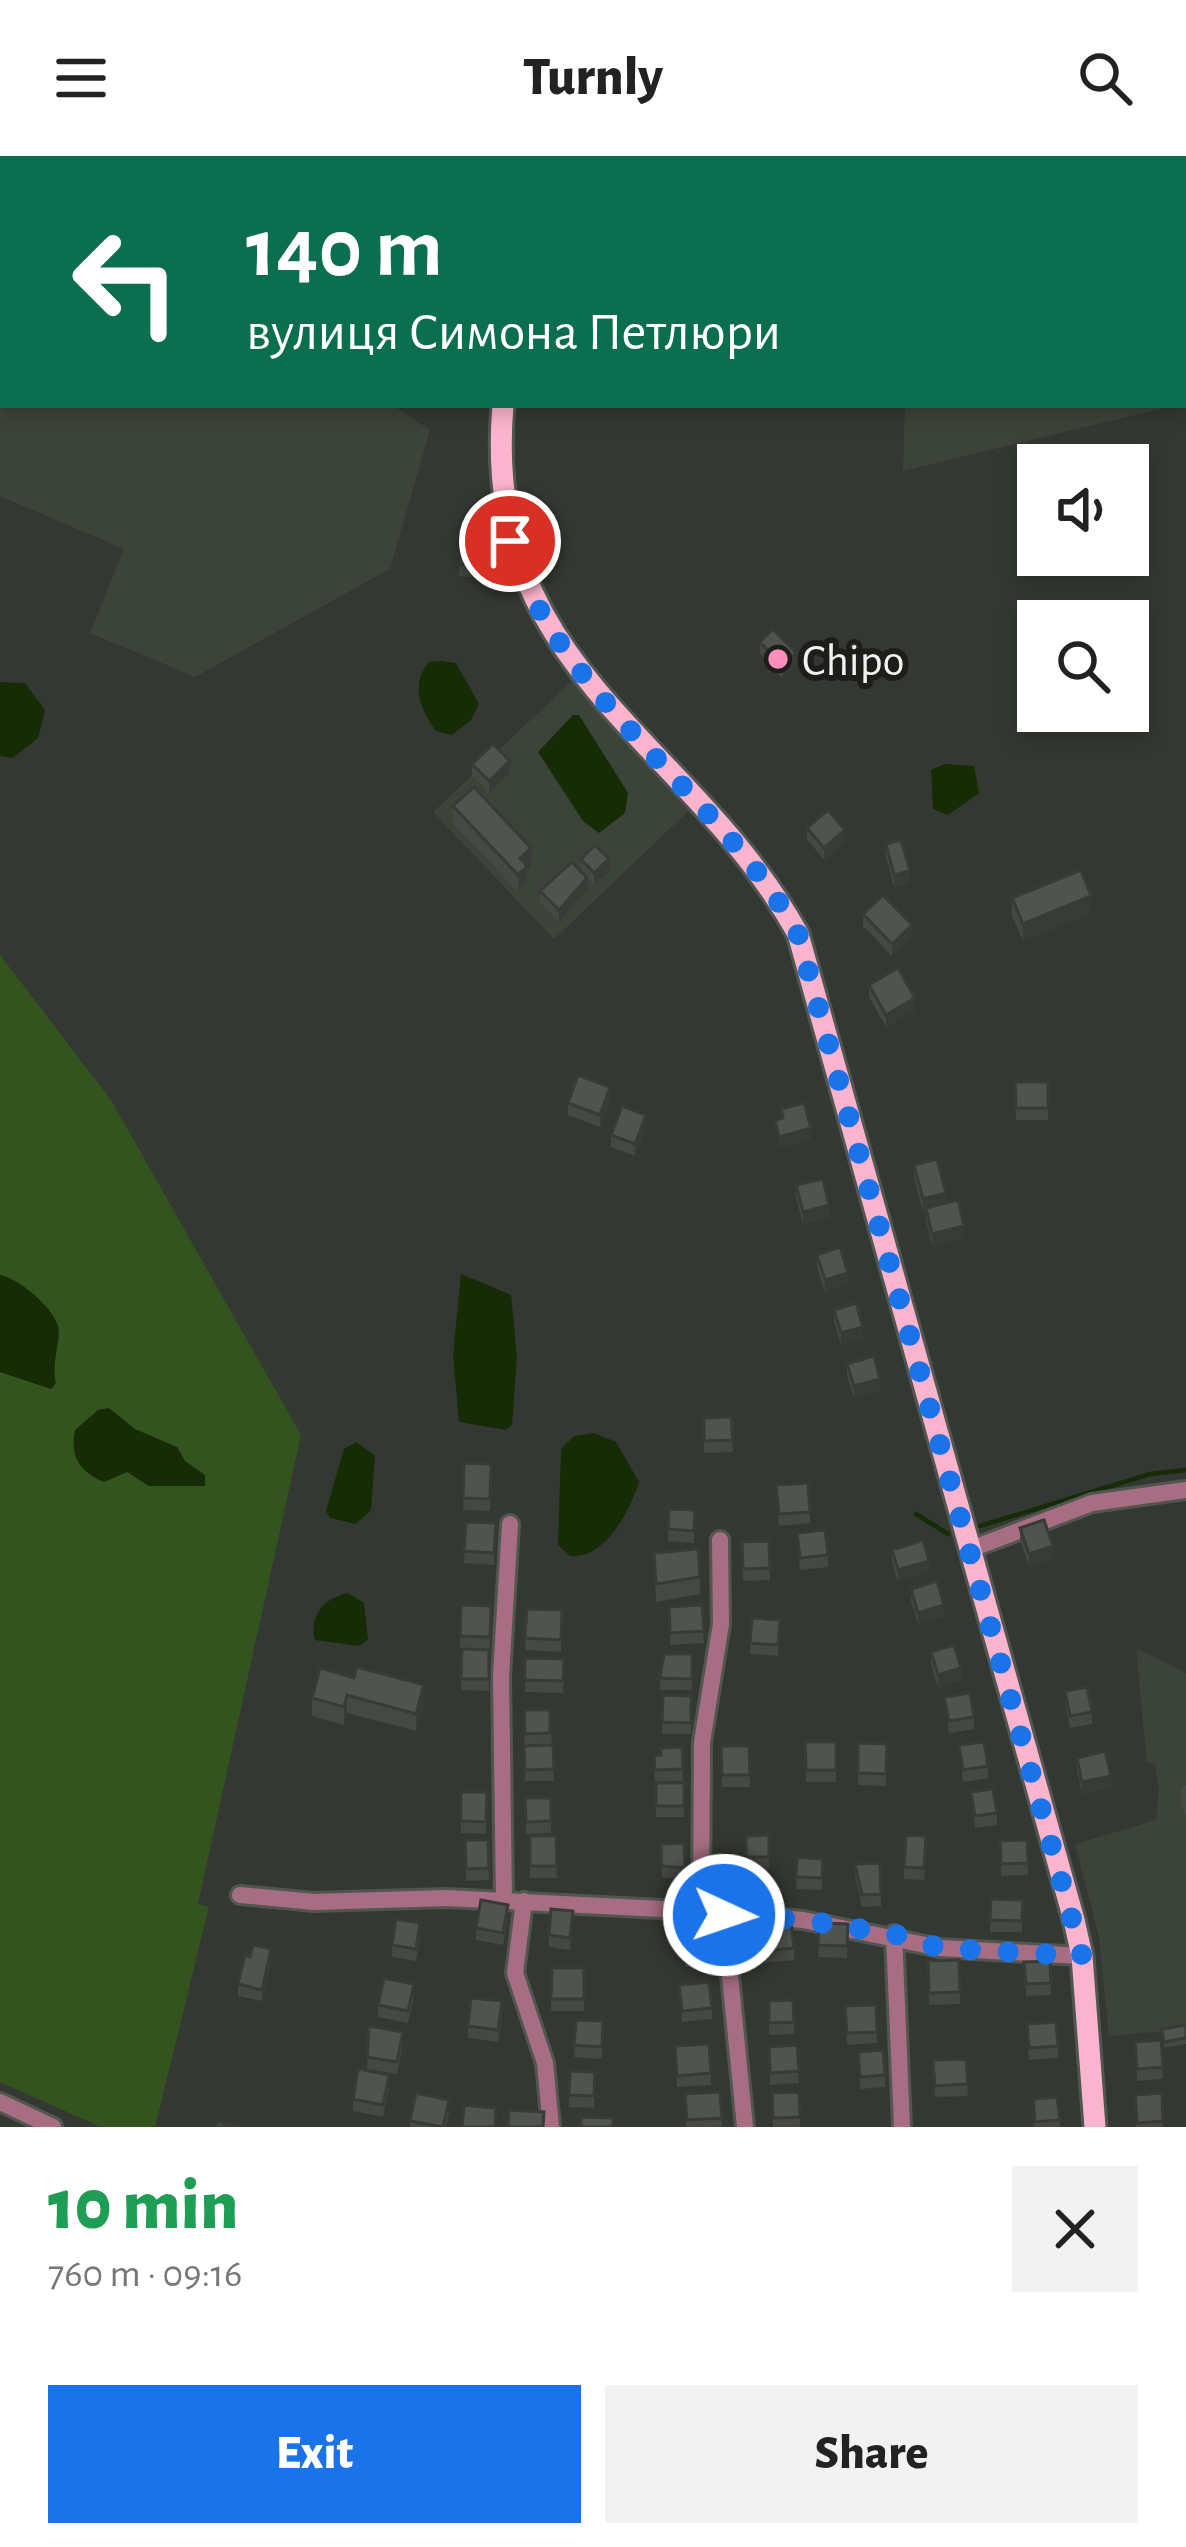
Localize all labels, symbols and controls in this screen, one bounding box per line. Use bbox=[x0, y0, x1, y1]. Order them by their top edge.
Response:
icon: menu bbox=[48, 45, 114, 111]
icon: search bbox=[1072, 45, 1138, 111]
text: Turnly bbox=[523, 51, 663, 105]
icon: left bbox=[48, 204, 204, 360]
text: 140 m bbox=[246, 208, 443, 292]
text: вулиця Симона Петлюри bbox=[246, 306, 781, 360]
map controls bbox=[1017, 444, 1149, 732]
button: sound bbox=[1017, 444, 1149, 576]
pin bbox=[459, 490, 561, 592]
icon: arrive bbox=[477, 508, 543, 574]
button: search bbox=[1017, 600, 1149, 732]
place label: Chipo bbox=[802, 639, 905, 684]
marker: Chipo bbox=[765, 646, 791, 672]
position arrow bbox=[661, 1852, 787, 1978]
button: close bbox=[1012, 2166, 1138, 2292]
text: 10 min bbox=[48, 2170, 239, 2242]
text: 760 m · 09:16 bbox=[48, 2255, 242, 2294]
button: Exit bbox=[48, 2385, 581, 2523]
button: Share bbox=[605, 2385, 1138, 2523]

